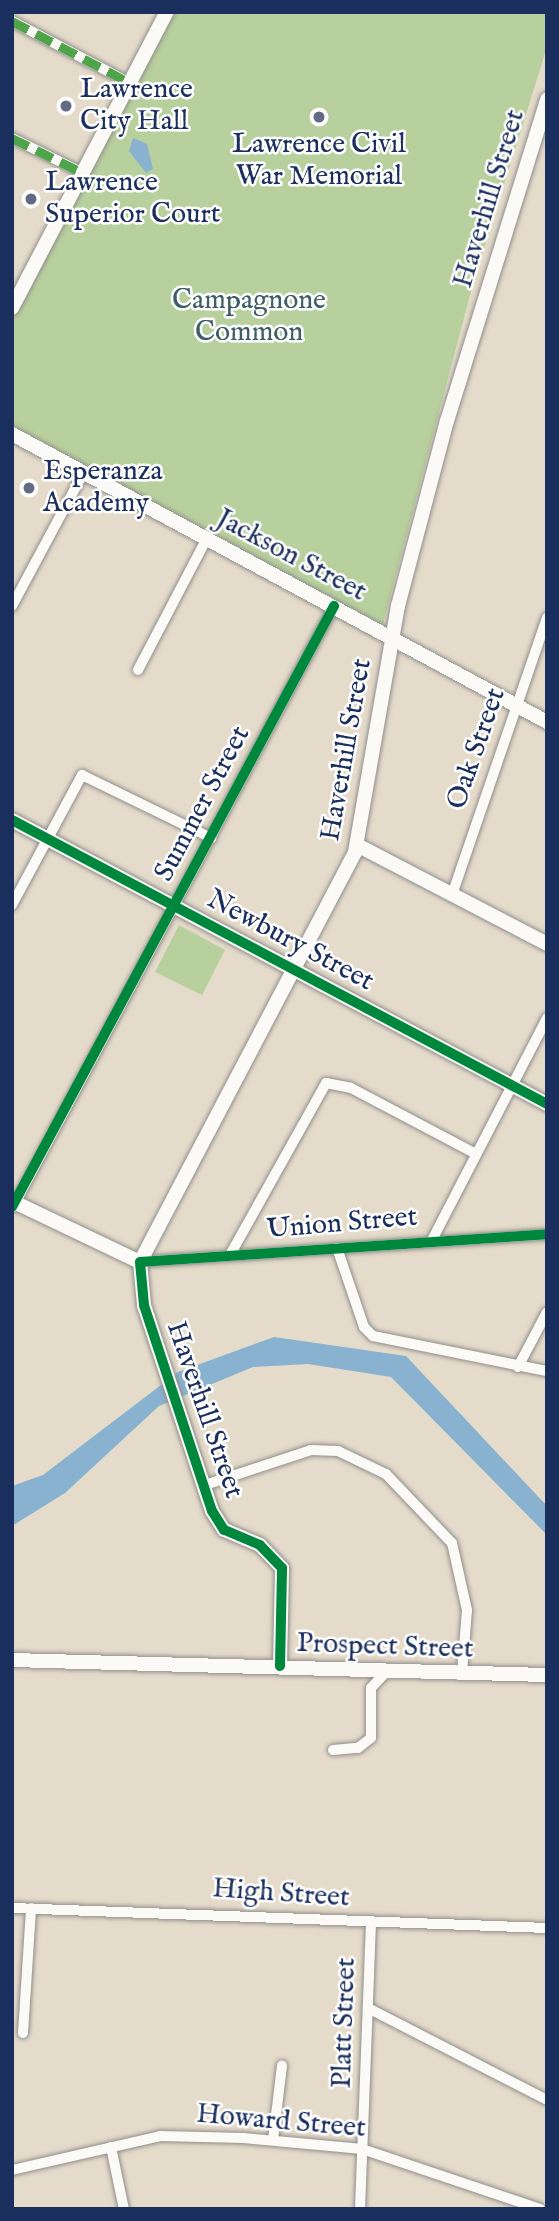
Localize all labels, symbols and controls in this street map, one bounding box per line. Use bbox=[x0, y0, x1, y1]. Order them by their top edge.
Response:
place label: Lawrence City Hall bbox=[80, 73, 193, 139]
marker: Lawrence City Hall bbox=[58, 98, 74, 114]
street label: Haverhill Street bbox=[447, 106, 533, 292]
marker: Lawrence Civil War Memorial bbox=[311, 109, 327, 125]
place label: Lawrence Civil War Memorial bbox=[232, 128, 406, 194]
place label: Lawrence Superior Court bbox=[45, 166, 220, 232]
marker: Lawrence Superior Court bbox=[23, 191, 39, 207]
park label: Campagnone Common bbox=[172, 284, 326, 350]
place label: Esperanza Academy bbox=[43, 455, 163, 521]
marker: Esperanza Academy bbox=[21, 480, 37, 496]
street label: Jackson Street bbox=[210, 502, 372, 610]
street label: Haverhill Street bbox=[314, 656, 380, 844]
street label: Oak Street bbox=[441, 684, 513, 814]
street label: Summer Street bbox=[148, 721, 258, 887]
street label: Newbury Street bbox=[201, 883, 379, 999]
street label: Union Street bbox=[265, 1201, 419, 1247]
street label: Haverhill Street bbox=[158, 1317, 250, 1503]
street label: Prospect Street bbox=[296, 1627, 474, 1667]
street label: High Street bbox=[211, 1872, 351, 1916]
street label: Platt Street bbox=[326, 1957, 364, 2089]
street label: Howard Street bbox=[195, 2098, 367, 2146]

